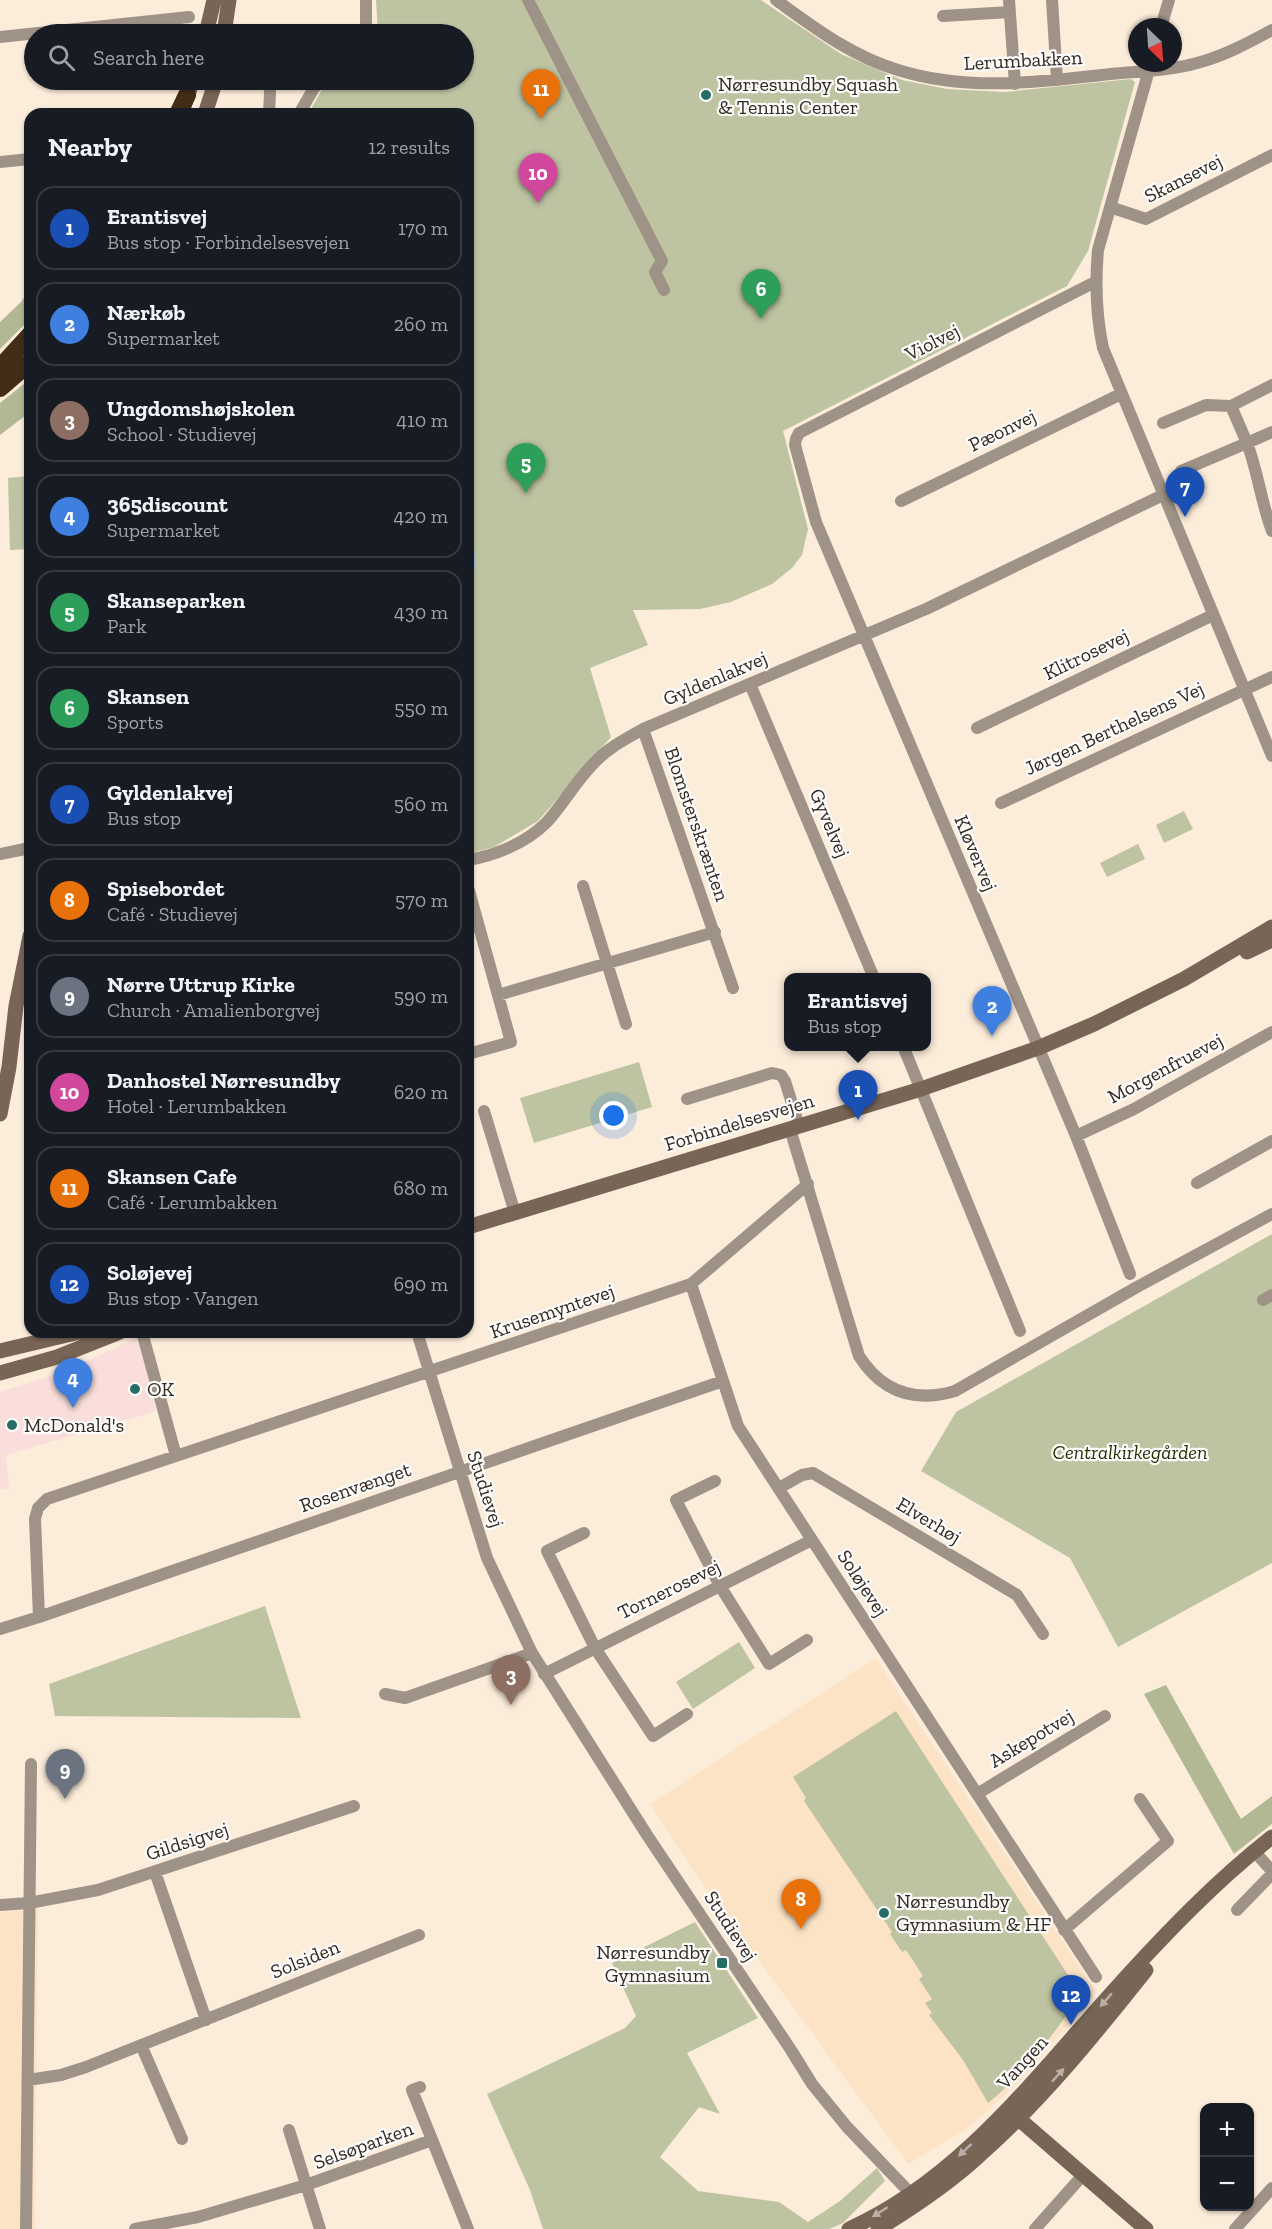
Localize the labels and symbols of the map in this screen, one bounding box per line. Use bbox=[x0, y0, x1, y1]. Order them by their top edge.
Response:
north arrow bbox=[1128, 18, 1182, 72]
street label: Lerumbakken bbox=[963, 45, 1084, 75]
pin: 11 bbox=[522, 70, 560, 119]
place label: Nørresundby Squash & Tennis Center bbox=[718, 72, 899, 119]
marker: Nørresundby Squash & Tennis Center bbox=[699, 88, 713, 102]
street label: Skansevej bbox=[1140, 148, 1226, 208]
pin: 10 bbox=[518, 154, 558, 203]
pin: 6 bbox=[742, 270, 780, 319]
street label: Violvej bbox=[900, 318, 963, 366]
street label: Pæonvej bbox=[964, 403, 1040, 457]
pin: 5 bbox=[506, 444, 546, 493]
pin: 7 bbox=[1166, 468, 1204, 517]
street label: Klitrosevej bbox=[1039, 623, 1133, 685]
street label: Gyldenlakvej bbox=[659, 645, 771, 711]
street label: Jørgen Berthelsens Vej bbox=[1020, 676, 1208, 780]
street label: Blomsterskrænten bbox=[659, 744, 735, 905]
street label: Gyvelvej bbox=[805, 785, 855, 861]
street label: Kløvervej bbox=[949, 811, 1003, 895]
pin: 2 bbox=[972, 986, 1012, 1036]
street label: Morgenfruevej bbox=[1103, 1028, 1227, 1108]
pin: 1 bbox=[838, 1070, 878, 1120]
street label: Forbindelsesvejen bbox=[661, 1088, 817, 1156]
your location bbox=[599, 1101, 628, 1130]
street label: Krusemyntevej bbox=[487, 1279, 617, 1343]
pin: 4 bbox=[54, 1358, 92, 1408]
place label: OK bbox=[147, 1377, 174, 1401]
marker: OK bbox=[128, 1382, 142, 1396]
place label: McDonald's bbox=[24, 1413, 124, 1437]
marker: McDonald's bbox=[5, 1418, 19, 1432]
park label: Centralkirkegården bbox=[1052, 1440, 1208, 1464]
street label: Studievej bbox=[462, 1448, 510, 1530]
street label: Rosenvænget bbox=[296, 1457, 414, 1517]
street label: Elverhøj bbox=[892, 1491, 966, 1549]
street label: Soløjevej bbox=[833, 1545, 893, 1621]
street label: Tornerosevej bbox=[614, 1554, 724, 1624]
pin: 3 bbox=[492, 1656, 530, 1705]
street label: Askepotvej bbox=[984, 1703, 1078, 1773]
pin: 9 bbox=[46, 1750, 84, 1799]
street label: Gildsigvej bbox=[143, 1816, 231, 1866]
pin: 8 bbox=[782, 1880, 820, 1929]
street label: Studievej bbox=[699, 1886, 763, 1966]
place label: Nørresundby Gymnasium & HF bbox=[896, 1889, 1051, 1936]
marker: Nørresundby Gymnasium & HF bbox=[877, 1906, 891, 1920]
street label: Solsiden bbox=[267, 1934, 344, 1984]
place label: Nørresundby Gymnasium bbox=[596, 1940, 711, 1987]
marker: Nørresundby Gymnasium bbox=[715, 1956, 729, 1970]
pin: 12 bbox=[1052, 1976, 1090, 2025]
one-way arrow bbox=[1100, 1992, 1113, 2007]
street label: Vangen bbox=[991, 2030, 1053, 2095]
one-way arrow bbox=[1051, 2068, 1064, 2083]
street label: Selsøparken bbox=[310, 2116, 417, 2174]
one-way arrow bbox=[958, 2143, 973, 2156]
one-way arrow bbox=[872, 2206, 888, 2217]

